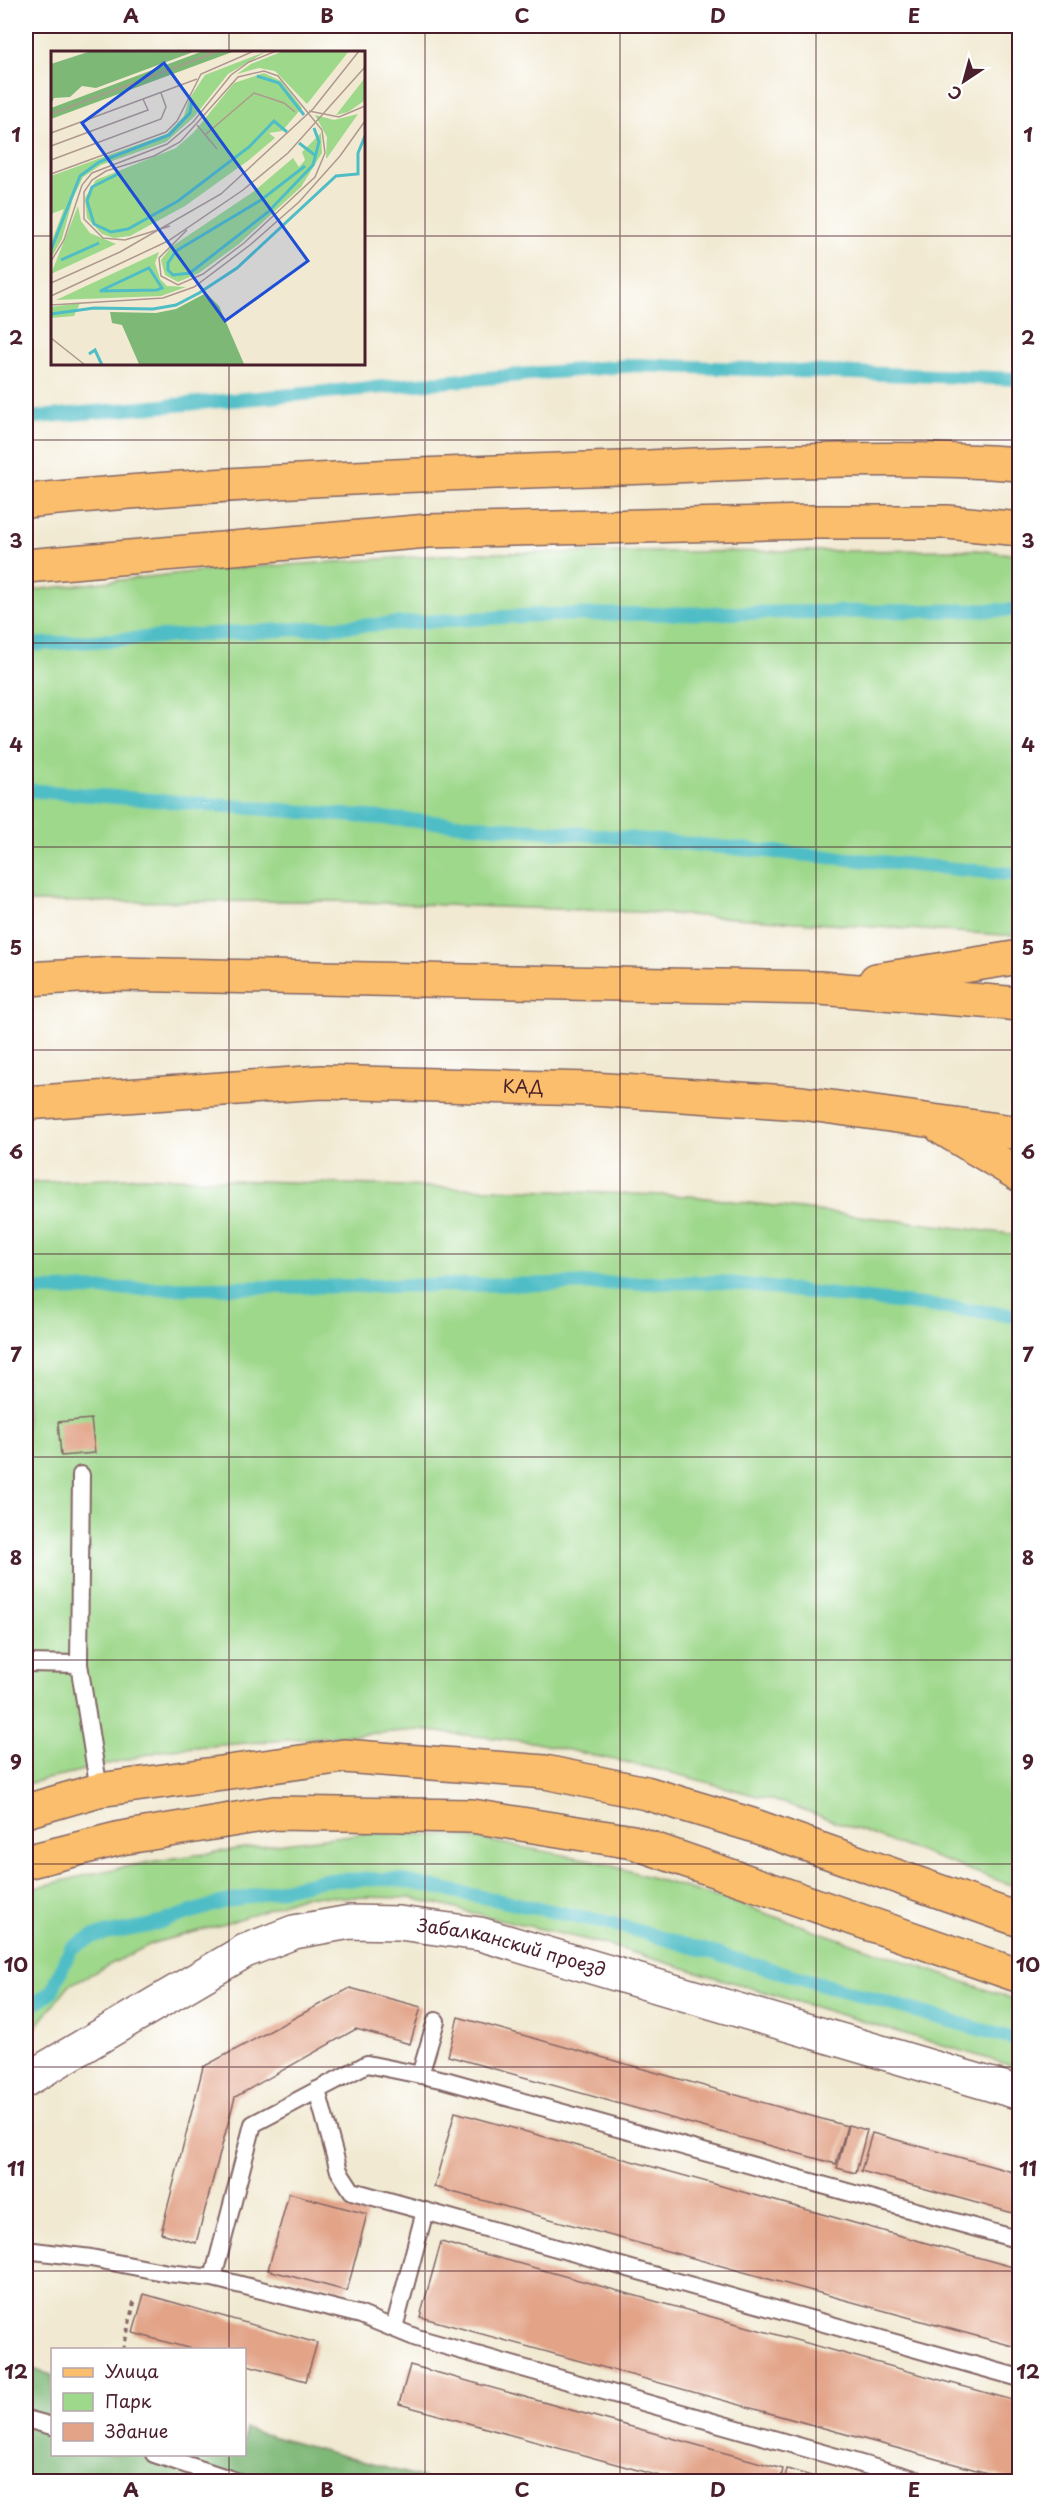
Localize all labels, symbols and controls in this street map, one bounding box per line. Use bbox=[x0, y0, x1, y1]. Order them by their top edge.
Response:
text: A bbox=[123, 0, 139, 30]
text: B bbox=[320, 0, 334, 30]
text: C bbox=[514, 0, 530, 30]
text: D bbox=[710, 0, 726, 30]
text: E bbox=[908, 0, 920, 30]
inset map bbox=[51, 51, 364, 364]
north arrow bbox=[934, 51, 994, 111]
text: С bbox=[943, 81, 967, 107]
text: 1 bbox=[11, 119, 21, 149]
text: 1 bbox=[1023, 119, 1033, 149]
text: 2 bbox=[9, 322, 23, 352]
text: 2 bbox=[1021, 322, 1035, 352]
text: 3 bbox=[9, 525, 23, 555]
text: 3 bbox=[1021, 525, 1035, 555]
text: 4 bbox=[9, 729, 23, 759]
text: 4 bbox=[1021, 729, 1035, 759]
text: 5 bbox=[10, 932, 22, 962]
text: 5 bbox=[1022, 932, 1034, 962]
street label: КАД bbox=[502, 1072, 544, 1100]
text: 6 bbox=[9, 1136, 23, 1166]
text: 6 bbox=[1021, 1136, 1035, 1166]
text: 7 bbox=[10, 1339, 22, 1369]
text: 7 bbox=[1022, 1339, 1034, 1369]
text: 8 bbox=[10, 1542, 22, 1572]
text: 8 bbox=[1022, 1542, 1034, 1572]
text: 9 bbox=[10, 1746, 22, 1776]
text: 9 bbox=[1022, 1746, 1034, 1776]
street label: Забалканский проезд bbox=[415, 1910, 609, 1982]
text: 10 bbox=[4, 1949, 28, 1979]
text: 10 bbox=[1016, 1949, 1040, 1979]
text: 11 bbox=[7, 2153, 25, 2183]
text: 11 bbox=[1019, 2153, 1037, 2183]
legend bbox=[51, 2348, 246, 2456]
text: 12 bbox=[4, 2356, 28, 2386]
text: 12 bbox=[1016, 2356, 1040, 2386]
text: Улица bbox=[105, 2357, 159, 2384]
text: Парк bbox=[105, 2387, 152, 2414]
text: Здание bbox=[105, 2417, 168, 2444]
text: A bbox=[123, 2474, 139, 2504]
text: B bbox=[320, 2474, 334, 2504]
text: C bbox=[514, 2474, 530, 2504]
text: D bbox=[710, 2474, 726, 2504]
text: E bbox=[908, 2474, 920, 2504]

